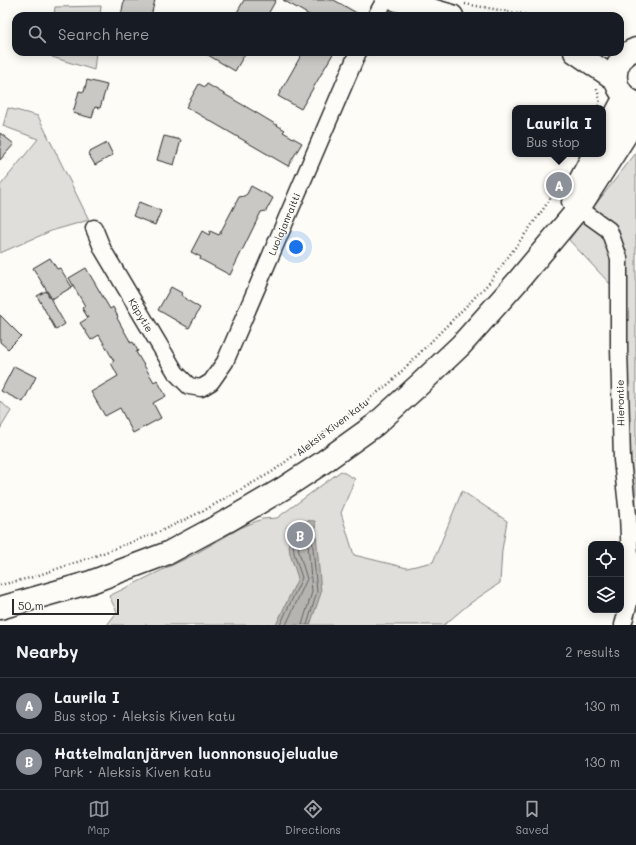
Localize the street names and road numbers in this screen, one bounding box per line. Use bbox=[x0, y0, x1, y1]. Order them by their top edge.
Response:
street label: Luolajanraitti bbox=[265, 191, 303, 257]
street label: Käpytie bbox=[125, 295, 157, 335]
street label: Hierontie bbox=[613, 380, 627, 426]
street label: Aleksis Kiven katu bbox=[293, 395, 371, 459]

